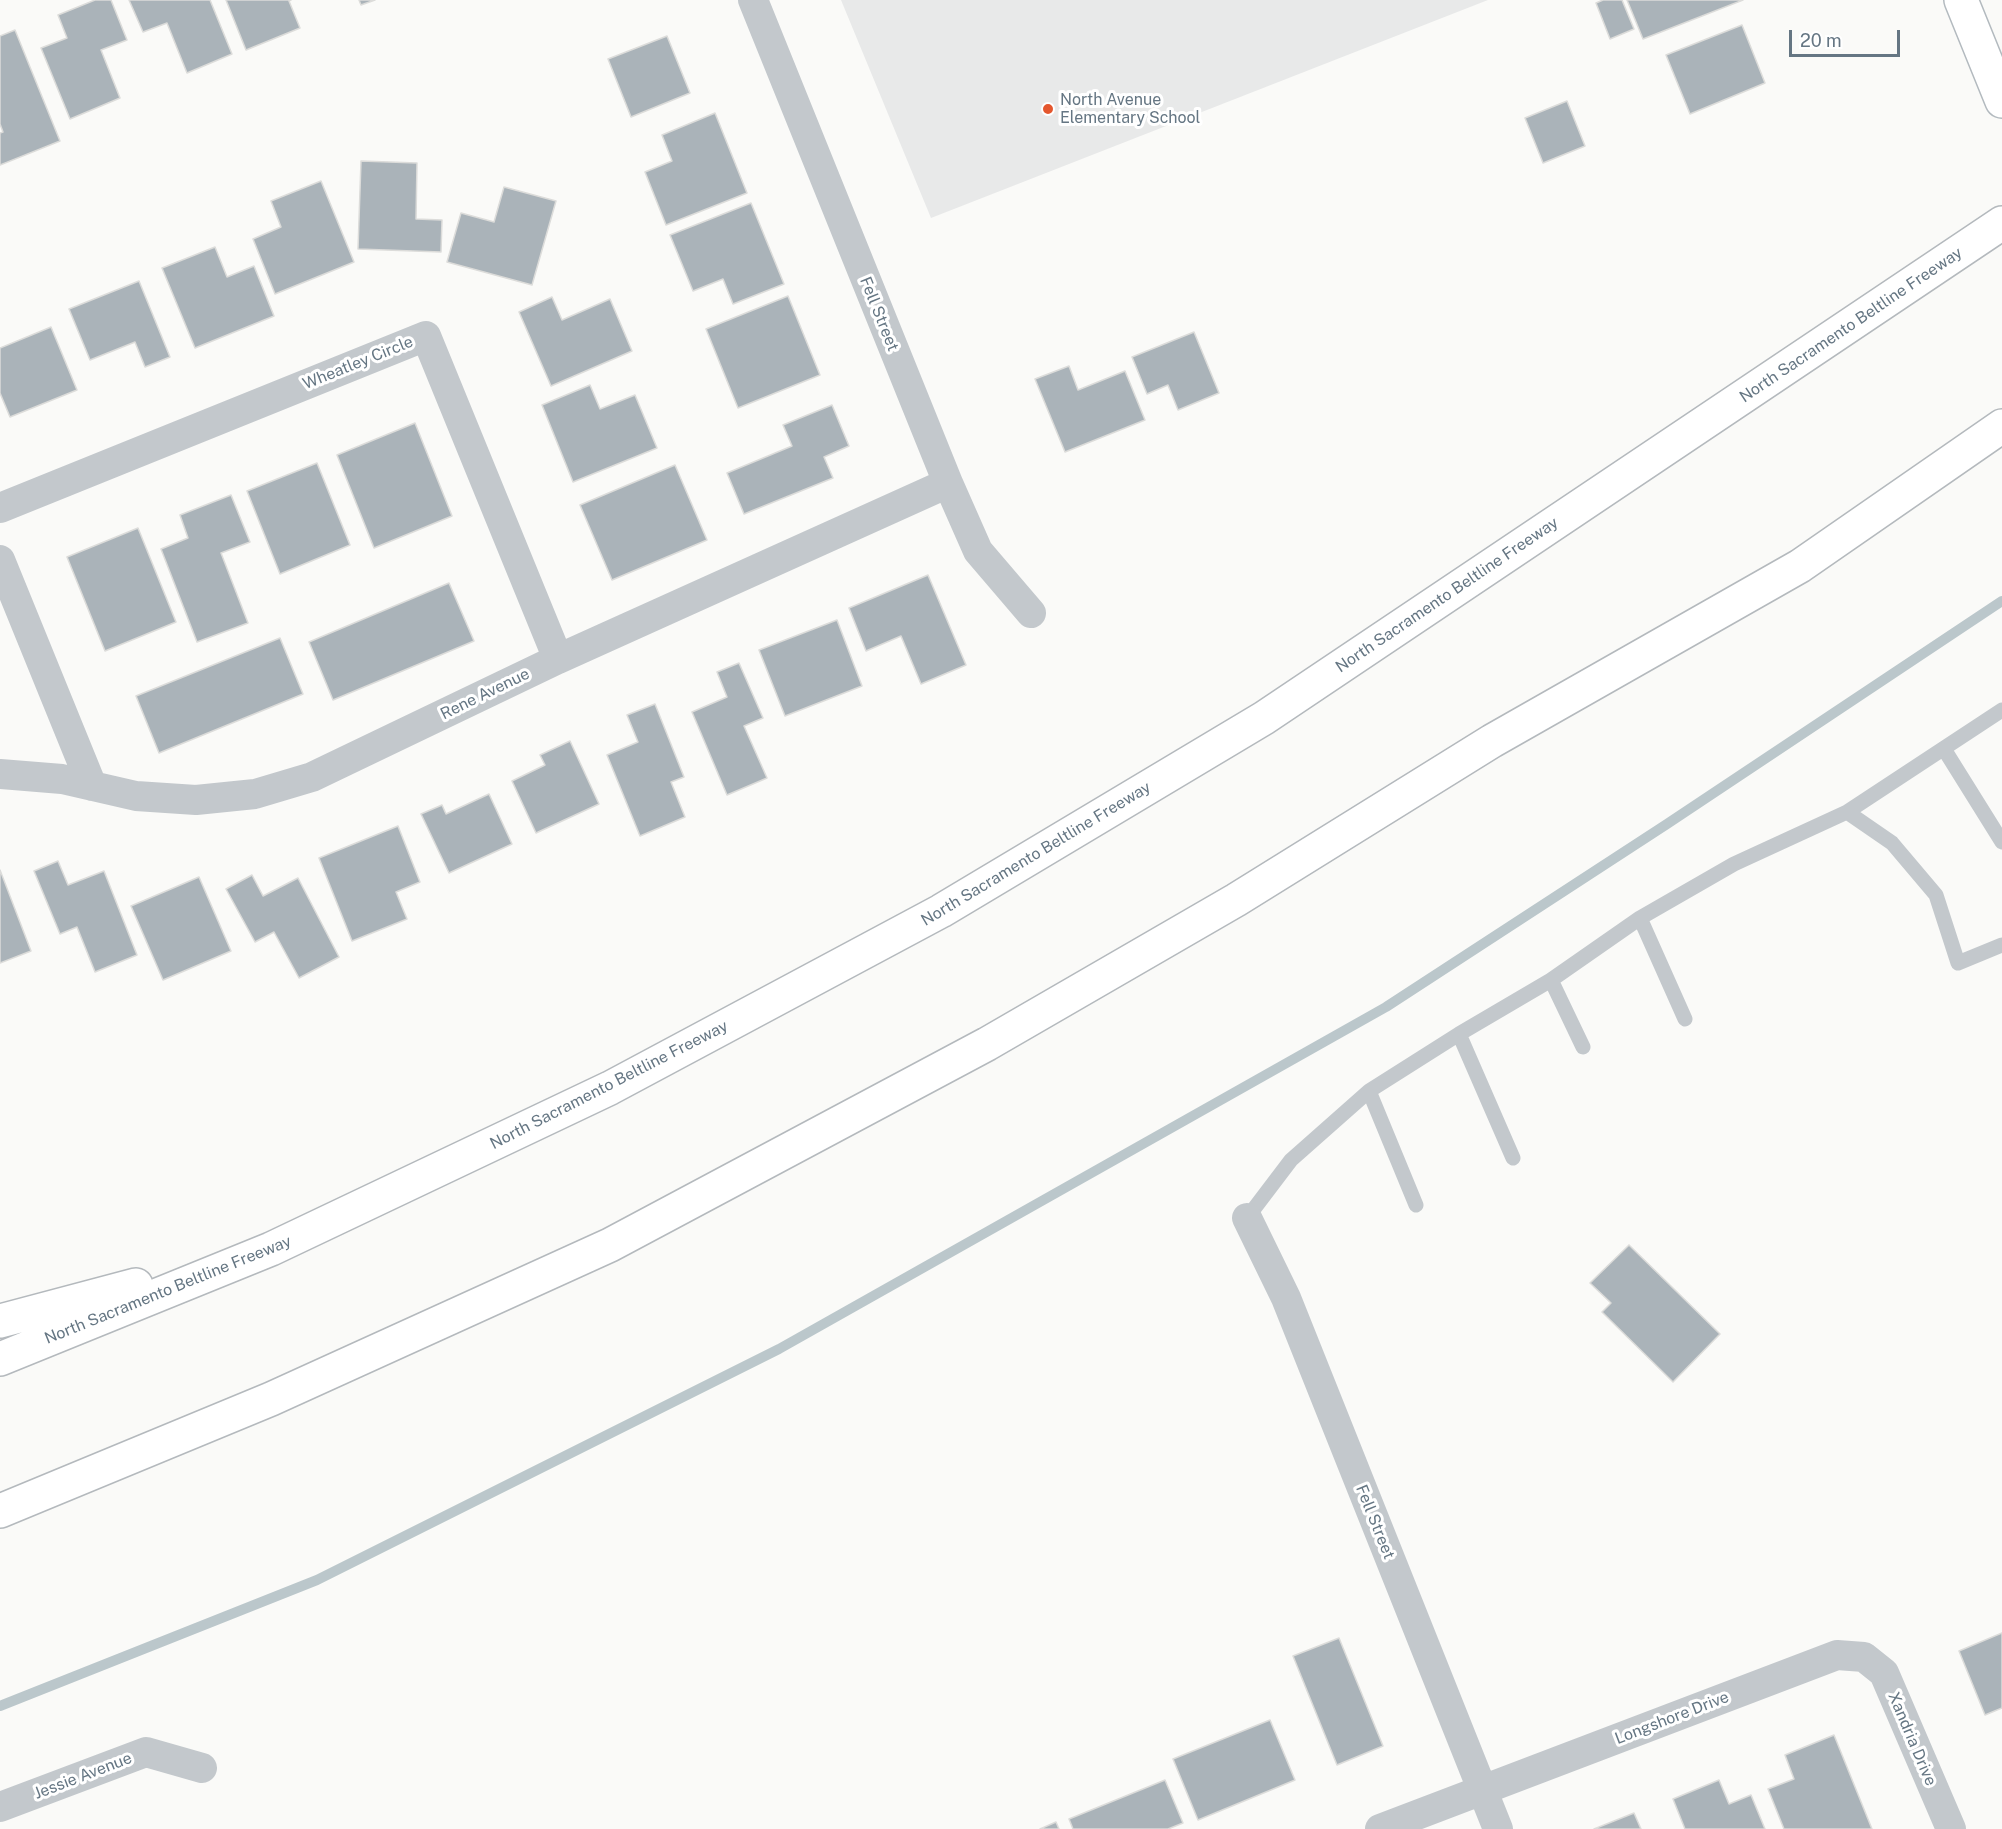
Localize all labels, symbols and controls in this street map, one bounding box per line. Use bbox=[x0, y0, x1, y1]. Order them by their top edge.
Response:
scale bar bbox=[1792, 18, 1903, 56]
text: 20 m bbox=[1800, 30, 1842, 51]
place label: North Avenue Elementary School bbox=[1060, 90, 1200, 128]
marker: North Avenue Elementary School bbox=[1041, 102, 1055, 116]
street label: North Sacramento Beltline Freeway bbox=[1736, 243, 1966, 407]
street label: Fell Street bbox=[855, 274, 903, 354]
street label: Wheatley Circle bbox=[300, 332, 416, 394]
street label: North Sacramento Beltline Freeway bbox=[1332, 513, 1562, 677]
street label: Rene Avenue bbox=[437, 664, 533, 724]
street label: North Sacramento Beltline Freeway bbox=[918, 778, 1154, 930]
street label: North Sacramento Beltline Freeway bbox=[487, 1016, 731, 1154]
street label: North Sacramento Beltline Freeway bbox=[42, 1232, 294, 1348]
street label: Fell Street bbox=[1351, 1482, 1399, 1562]
street label: Longshore Drive bbox=[1612, 1687, 1732, 1749]
street label: Xandria Drive bbox=[1884, 1689, 1940, 1789]
street label: Jessie Avenue bbox=[31, 1749, 135, 1803]

